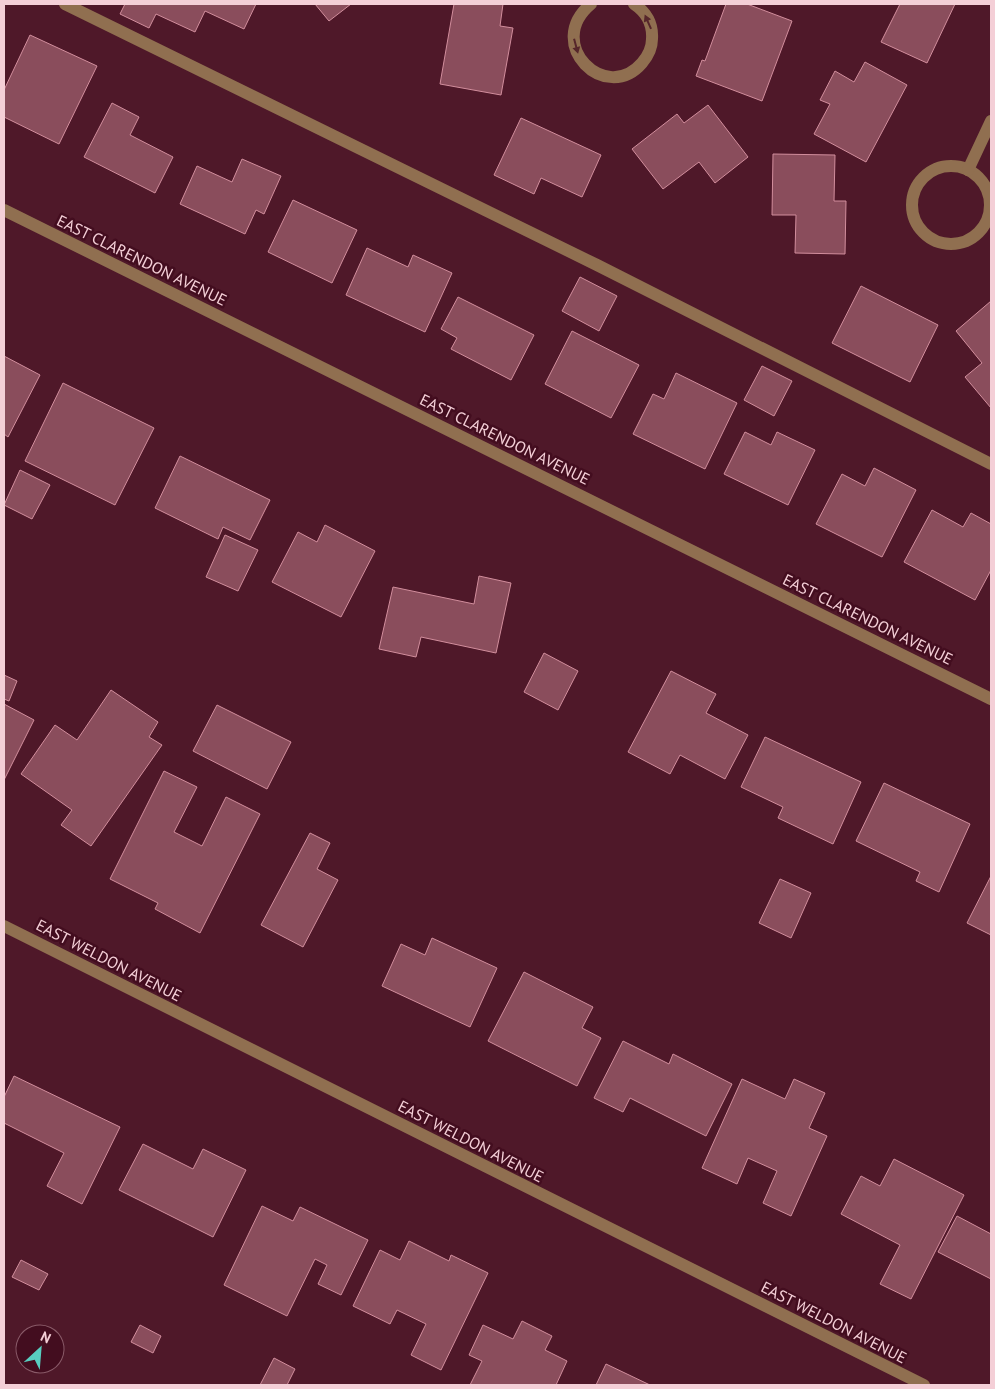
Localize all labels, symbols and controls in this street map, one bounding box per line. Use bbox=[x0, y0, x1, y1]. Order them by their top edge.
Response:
one-way arrow bbox=[644, 15, 652, 29]
one-way arrow bbox=[572, 38, 580, 53]
street label: EAST CLARENDON AVENUE bbox=[54, 210, 230, 310]
street label: EAST CLARENDON AVENUE bbox=[417, 389, 593, 489]
street label: EAST CLARENDON AVENUE bbox=[780, 569, 956, 669]
street label: EAST WELDON AVENUE bbox=[33, 915, 185, 1005]
street label: EAST WELDON AVENUE bbox=[395, 1096, 547, 1186]
street label: EAST WELDON AVENUE bbox=[758, 1277, 910, 1367]
north arrow bbox=[15, 1324, 65, 1374]
text: N bbox=[38, 1327, 54, 1347]

